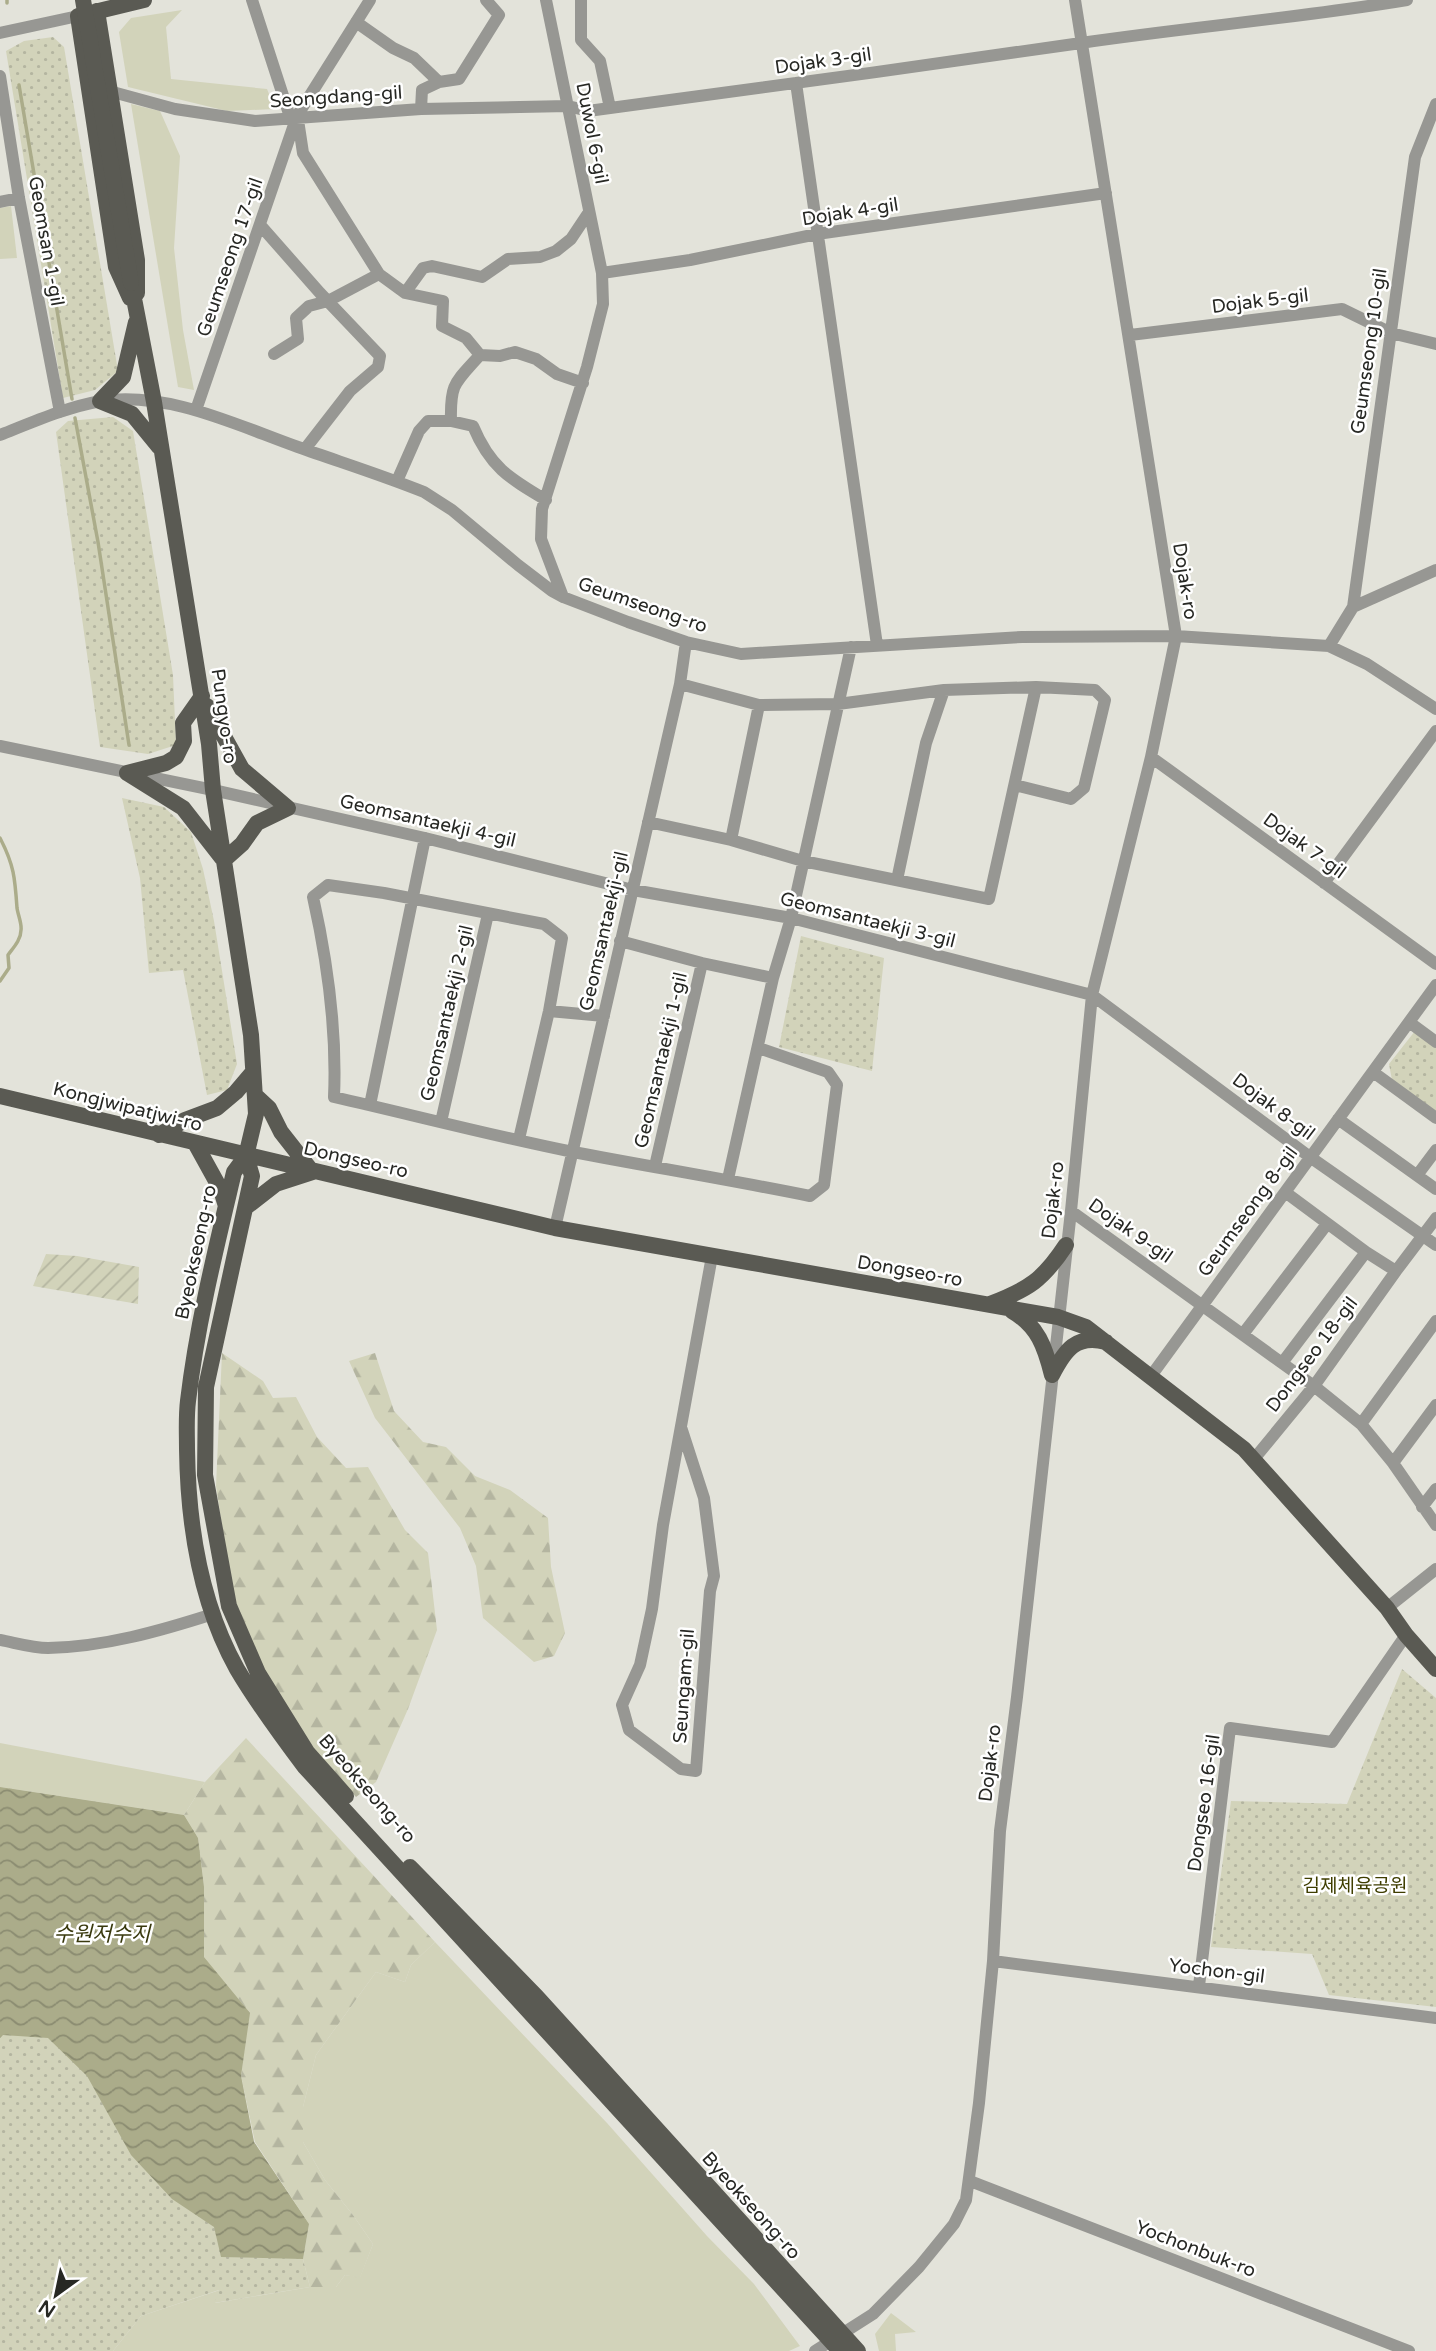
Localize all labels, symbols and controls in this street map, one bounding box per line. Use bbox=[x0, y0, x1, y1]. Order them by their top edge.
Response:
street label: Dojak 3-gil bbox=[773, 43, 873, 79]
street label: Seongdang-gil bbox=[269, 81, 403, 113]
street label: Duwol 6-gil bbox=[571, 81, 613, 186]
street label: Geomsan 1-gil bbox=[24, 174, 68, 308]
street label: Geumseong 17-gil bbox=[192, 175, 267, 340]
street label: Dojak 4-gil bbox=[800, 193, 900, 230]
street label: Geumseong 10-gil bbox=[1346, 267, 1392, 435]
street label: Dojak 5-gil bbox=[1210, 284, 1310, 318]
street label: Dojak-ro bbox=[1168, 541, 1202, 621]
street label: Geumseong-ro bbox=[575, 572, 710, 637]
street label: Pungyo-ro bbox=[206, 667, 242, 765]
street label: Geomsantaekji 4-gil bbox=[338, 790, 518, 852]
street label: Dojak 7-gil bbox=[1259, 808, 1350, 883]
street label: Geomsantaekji-gil bbox=[575, 849, 633, 1013]
street label: Geomsantaekji 3-gil bbox=[778, 888, 958, 952]
street label: Geomsantaekji 2-gil bbox=[416, 923, 478, 1103]
street label: Geomsantaekji 1-gil bbox=[630, 970, 692, 1150]
street label: Dojak 8-gil bbox=[1228, 1069, 1319, 1145]
street label: Kongjwipatjwi-ro bbox=[51, 1078, 205, 1136]
street label: Dongseo-ro bbox=[301, 1137, 410, 1183]
street label: Geumseong 8-gil bbox=[1193, 1142, 1302, 1281]
street label: Dojak-ro bbox=[1037, 1160, 1069, 1240]
street label: Byeokseong-ro bbox=[171, 1183, 221, 1321]
street label: Dojak 9-gil bbox=[1084, 1194, 1177, 1268]
street label: Dongseo-ro bbox=[855, 1251, 964, 1291]
street label: Dongseo 18-gil bbox=[1261, 1293, 1362, 1417]
street label: Seungam-gil bbox=[669, 1628, 699, 1744]
street label: Dojak-ro bbox=[974, 1723, 1006, 1803]
street label: Byeokseong-ro bbox=[314, 1730, 420, 1848]
street label: Dongseo 16-gil bbox=[1183, 1733, 1225, 1873]
park label: 김제체육공원 bbox=[1303, 1875, 1407, 1897]
water label: 수원저수지 bbox=[54, 1922, 152, 1947]
street label: Yochon-gil bbox=[1168, 1954, 1266, 1988]
street label: Byeokseong-ro bbox=[697, 2147, 805, 2264]
street label: Yochonbuk-ro bbox=[1132, 2216, 1259, 2282]
north arrow bbox=[21, 2260, 91, 2330]
text: N bbox=[35, 2295, 60, 2322]

